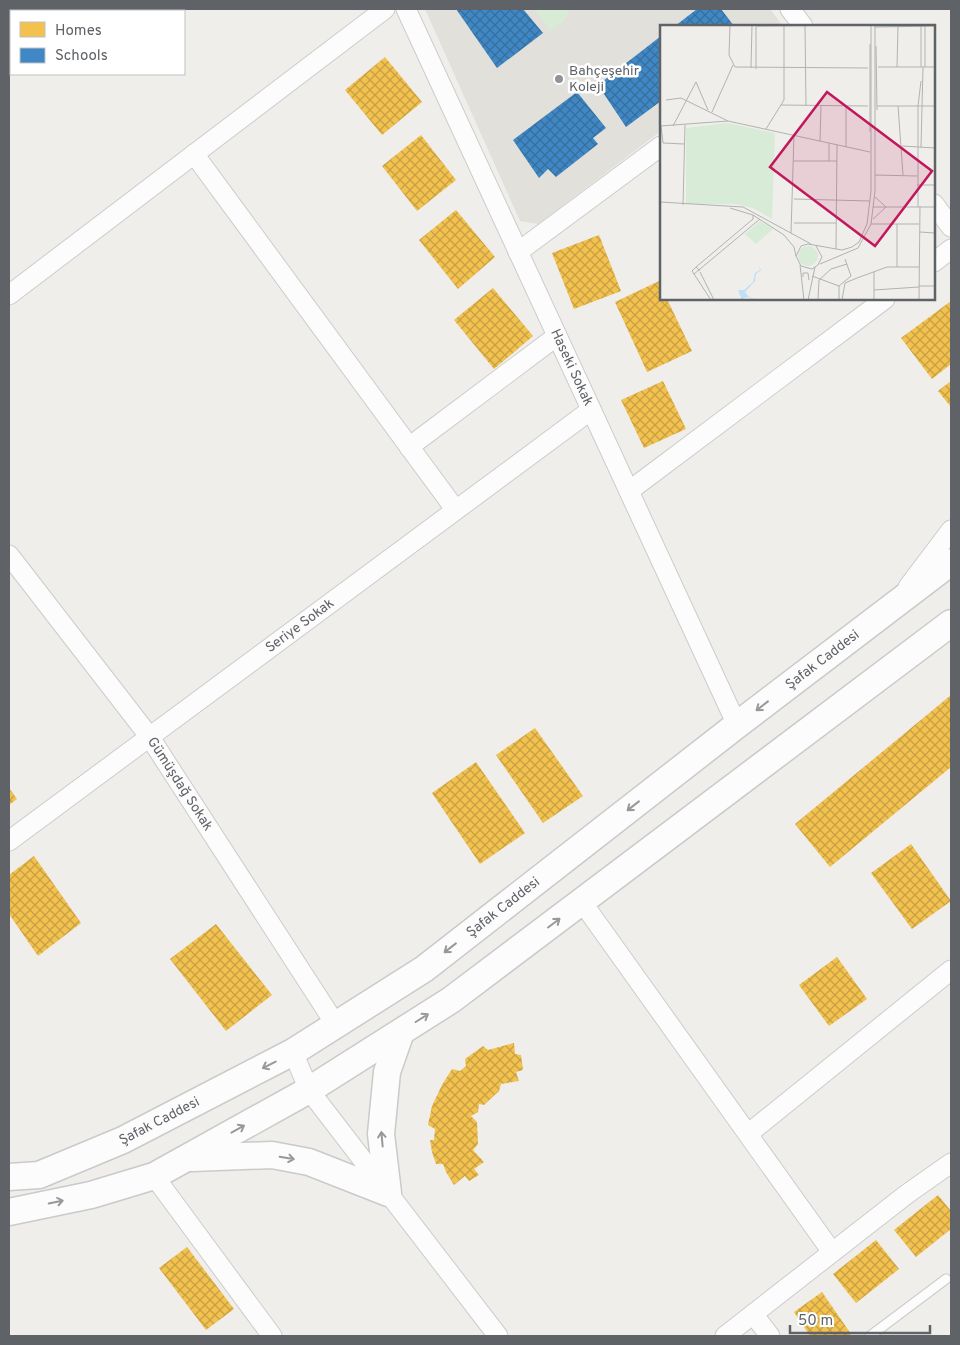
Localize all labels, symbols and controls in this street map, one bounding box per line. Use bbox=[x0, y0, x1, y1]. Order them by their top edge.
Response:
legend bbox=[10, 10, 185, 75]
text: Homes bbox=[55, 22, 102, 41]
inset map bbox=[660, 25, 935, 300]
text: Schools bbox=[55, 47, 108, 66]
place label: Bahçeşehir Koleji bbox=[569, 63, 640, 96]
marker: Bahçeşehir Koleji bbox=[553, 73, 565, 85]
street label: Haseki Sokak bbox=[547, 326, 597, 409]
street label: Seriye Sokak bbox=[262, 595, 337, 656]
street label: Şafak Caddesi bbox=[782, 626, 863, 693]
one-way arrow bbox=[755, 701, 769, 711]
street label: Gümüşdağ Sokak bbox=[144, 734, 217, 834]
one-way arrow bbox=[627, 800, 640, 811]
street label: Şafak Caddesi bbox=[463, 873, 543, 941]
one-way arrow bbox=[547, 918, 561, 928]
one-way arrow bbox=[444, 943, 457, 954]
one-way arrow bbox=[415, 1013, 429, 1023]
one-way arrow bbox=[262, 1061, 277, 1070]
street label: Şafak Caddesi bbox=[116, 1093, 203, 1149]
one-way arrow bbox=[231, 1124, 245, 1134]
one-way arrow bbox=[377, 1131, 386, 1147]
one-way arrow bbox=[278, 1154, 294, 1163]
one-way arrow bbox=[48, 1197, 64, 1206]
scale bar bbox=[790, 1302, 930, 1334]
text: 50 m bbox=[798, 1312, 833, 1331]

